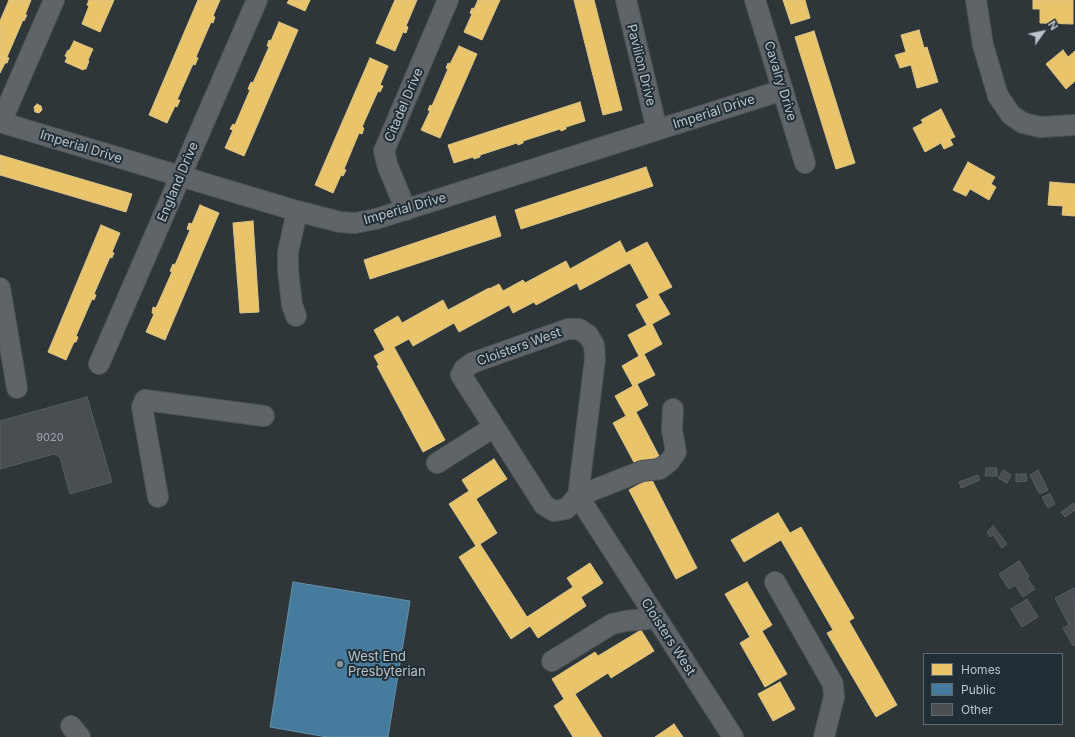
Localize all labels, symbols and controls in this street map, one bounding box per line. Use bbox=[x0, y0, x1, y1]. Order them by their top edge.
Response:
north arrow bbox=[1023, 12, 1063, 52]
text: N bbox=[1045, 18, 1061, 33]
street label: Pavilion Drive bbox=[623, 23, 659, 107]
street label: Cavalry Drive bbox=[760, 39, 800, 123]
street label: Citadel Drive bbox=[381, 66, 427, 144]
street label: Imperial Drive bbox=[671, 91, 757, 133]
street label: Imperial Drive bbox=[38, 127, 124, 167]
street label: England Drive bbox=[154, 140, 202, 224]
street label: Imperial Drive bbox=[362, 190, 448, 228]
street label: Cloisters West bbox=[475, 325, 563, 369]
house number: 9020 bbox=[36, 431, 64, 445]
street label: Cloisters West bbox=[637, 596, 699, 678]
place label: West End Presbyterian bbox=[348, 649, 426, 680]
legend bbox=[923, 653, 1063, 725]
marker: West End Presbyterian bbox=[335, 659, 345, 669]
text: Homes bbox=[961, 662, 1001, 677]
text: Public bbox=[961, 682, 996, 697]
text: Other bbox=[961, 702, 993, 717]

